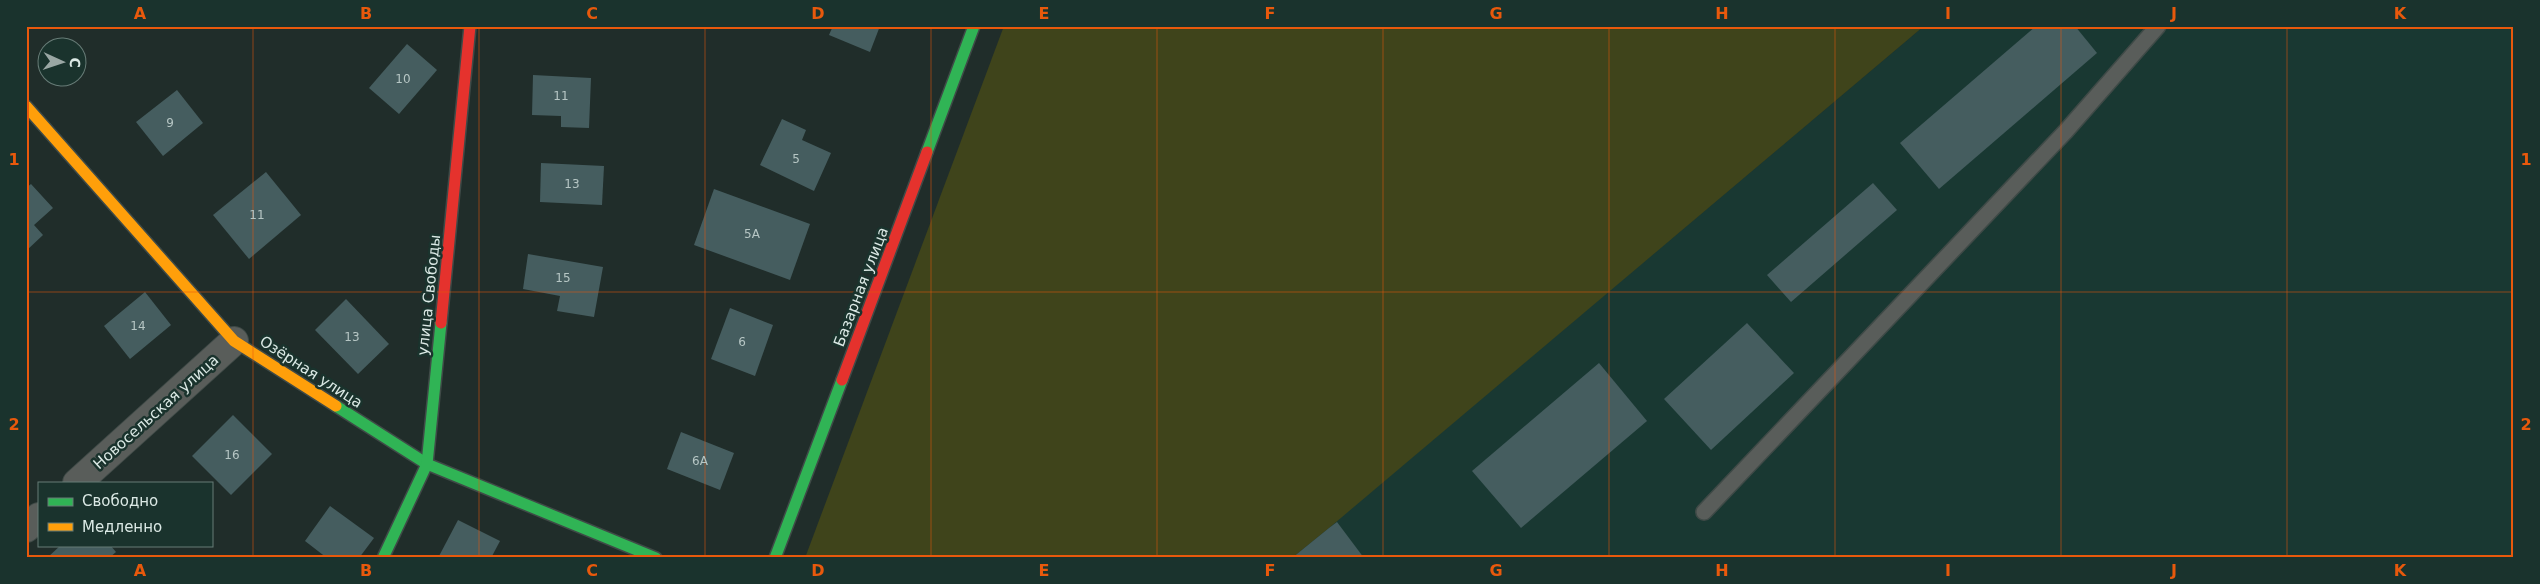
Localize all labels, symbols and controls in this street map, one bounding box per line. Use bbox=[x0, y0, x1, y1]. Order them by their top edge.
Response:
text: A bbox=[134, 4, 147, 23]
text: B bbox=[360, 4, 372, 23]
text: C bbox=[586, 4, 598, 23]
text: D bbox=[811, 4, 825, 23]
text: E bbox=[1039, 4, 1049, 23]
text: F bbox=[1265, 4, 1275, 23]
text: G bbox=[1489, 4, 1503, 23]
text: H bbox=[1715, 4, 1729, 23]
text: I bbox=[1945, 4, 1951, 23]
text: J bbox=[2170, 4, 2177, 23]
text: K bbox=[2394, 4, 2407, 23]
north arrow bbox=[38, 38, 88, 88]
text: С bbox=[67, 57, 83, 68]
house number: 10 bbox=[395, 72, 411, 86]
house number: 11 bbox=[553, 89, 569, 103]
house number: 9 bbox=[166, 116, 174, 130]
text: 1 bbox=[8, 150, 20, 169]
text: 1 bbox=[2520, 150, 2532, 169]
house number: 5 bbox=[792, 152, 800, 166]
house number: 13 bbox=[564, 177, 580, 191]
house number: 11 bbox=[249, 208, 265, 222]
street label: Базарная улица bbox=[830, 225, 892, 349]
house number: 5А bbox=[744, 227, 761, 241]
street label: улица Свободы bbox=[414, 234, 444, 356]
house number: 15 bbox=[555, 271, 571, 285]
house number: 14 bbox=[130, 319, 146, 333]
house number: 13 bbox=[344, 330, 360, 344]
street label: Озёрная улица bbox=[256, 332, 366, 412]
house number: 6 bbox=[738, 335, 746, 349]
street label: Новосельская улица bbox=[90, 351, 222, 473]
text: 2 bbox=[8, 415, 20, 434]
text: 2 bbox=[2520, 415, 2532, 434]
house number: 16 bbox=[224, 448, 240, 462]
house number: 6А bbox=[692, 454, 709, 468]
legend bbox=[38, 482, 212, 546]
text: Свободно bbox=[82, 492, 158, 510]
text: Медленно bbox=[82, 518, 162, 536]
text: A bbox=[134, 561, 147, 580]
text: B bbox=[360, 561, 372, 580]
text: C bbox=[586, 561, 598, 580]
text: D bbox=[811, 561, 825, 580]
text: E bbox=[1039, 561, 1049, 580]
text: F bbox=[1265, 561, 1275, 580]
text: G bbox=[1489, 561, 1503, 580]
text: H bbox=[1715, 561, 1729, 580]
text: I bbox=[1945, 561, 1951, 580]
text: J bbox=[2170, 561, 2177, 580]
text: K bbox=[2394, 561, 2407, 580]

